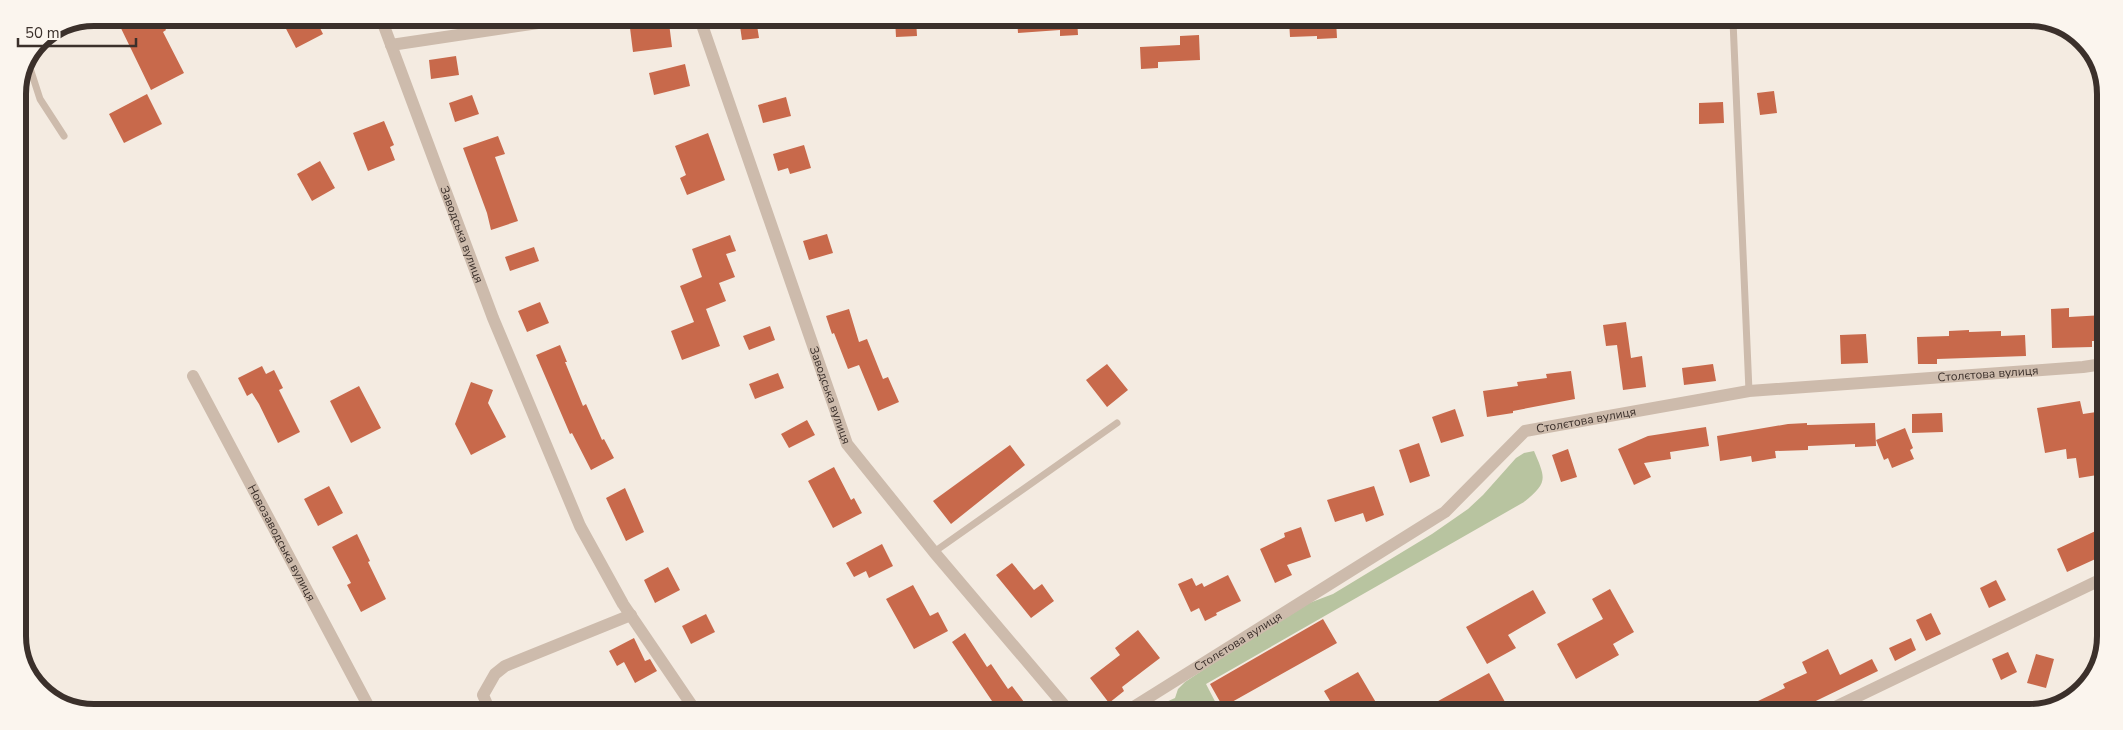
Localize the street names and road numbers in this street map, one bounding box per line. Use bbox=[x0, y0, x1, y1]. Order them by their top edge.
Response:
street label: Заводська вулиця bbox=[436, 183, 487, 285]
street label: Заводська вулиця bbox=[806, 344, 854, 446]
street label: Столєтова вулиця bbox=[1937, 362, 2039, 385]
street label: Столєтова вулиця bbox=[1535, 403, 1637, 437]
street label: Новозаводська вулиця bbox=[244, 482, 319, 604]
street label: Столєтова вулиця bbox=[1191, 608, 1285, 675]

